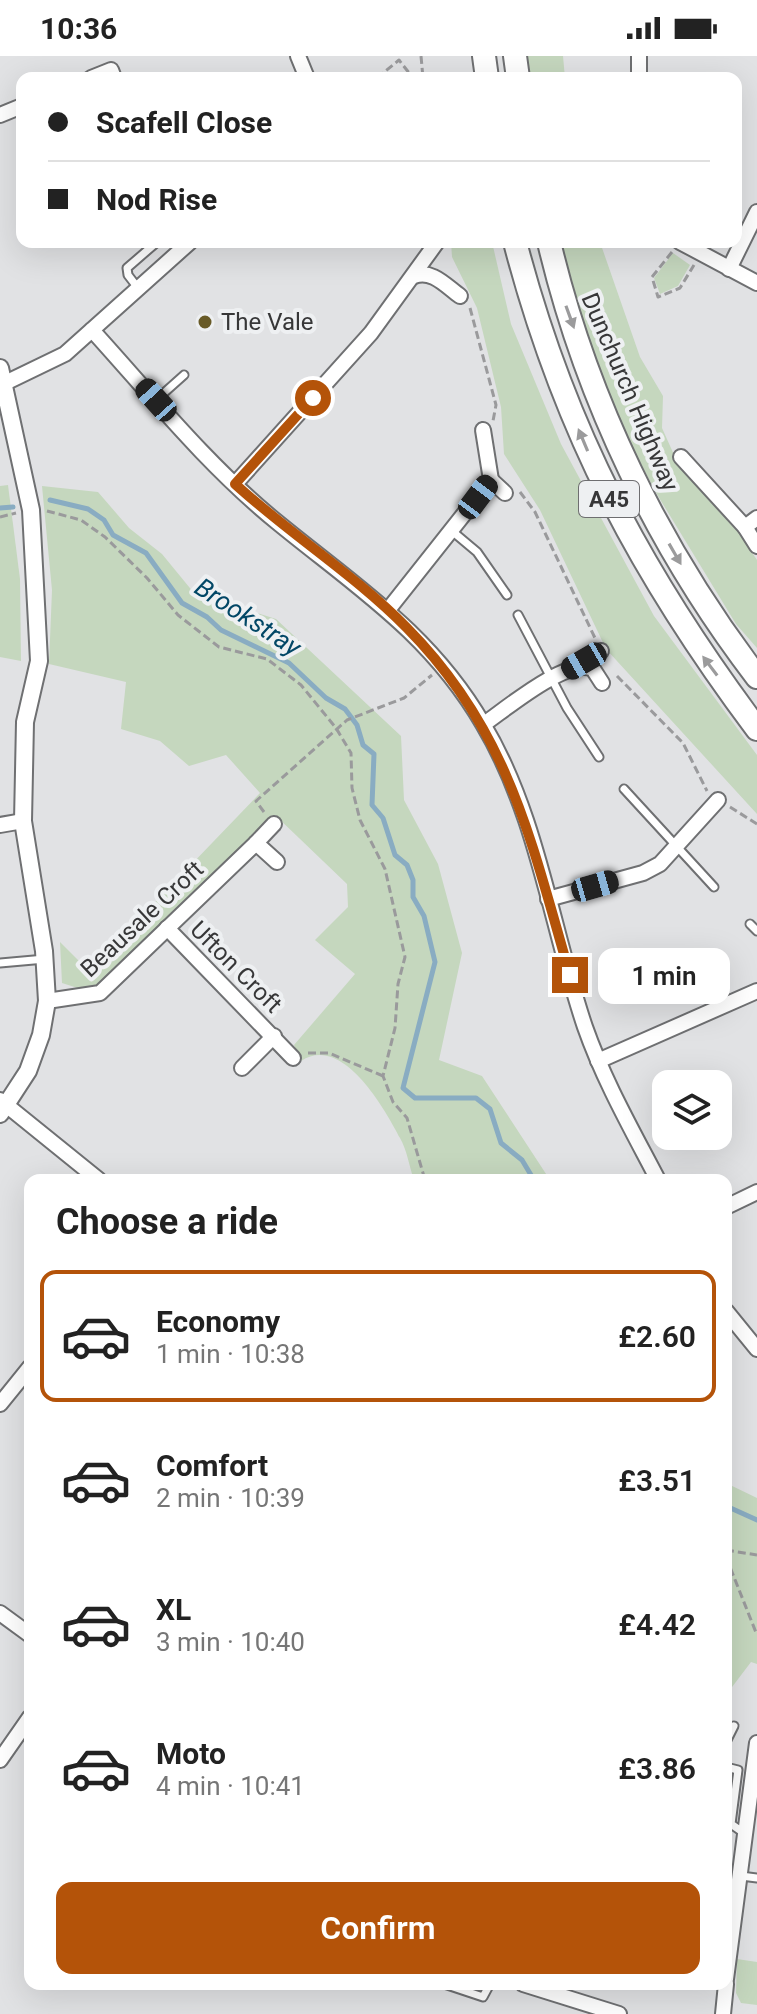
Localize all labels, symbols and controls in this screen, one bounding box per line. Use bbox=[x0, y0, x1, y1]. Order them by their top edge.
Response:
text: 10:36 bbox=[40, 11, 117, 46]
text: Scafell Close bbox=[96, 105, 272, 140]
text: Nod Rise bbox=[96, 182, 217, 217]
street label: Dunchurch Highway bbox=[576, 289, 685, 496]
one-way arrow bbox=[564, 305, 576, 329]
place label: The Vale bbox=[221, 308, 314, 336]
marker: The Vale bbox=[196, 313, 214, 331]
car bbox=[131, 374, 181, 426]
route start bbox=[295, 380, 331, 416]
one-way arrow bbox=[577, 428, 590, 452]
car bbox=[454, 471, 502, 523]
road number: A45 bbox=[579, 481, 639, 517]
one-way arrow bbox=[668, 543, 682, 565]
water label: Brookstray bbox=[189, 572, 308, 663]
car bbox=[557, 639, 611, 683]
one-way arrow bbox=[703, 656, 719, 677]
street label: Beausale Croft bbox=[75, 855, 209, 983]
car bbox=[569, 868, 621, 904]
street label: Ufton Croft bbox=[184, 915, 288, 1019]
callout: 1 min bbox=[598, 947, 730, 1003]
route end bbox=[552, 957, 588, 993]
text: 1 min bbox=[631, 961, 697, 991]
map controls bbox=[652, 1070, 732, 1150]
button: layers bbox=[652, 1070, 732, 1150]
text: Choose a ride bbox=[56, 1201, 278, 1243]
icon: car bbox=[60, 1300, 132, 1372]
text: Economy bbox=[156, 1304, 280, 1339]
text: £2.60 bbox=[618, 1319, 696, 1354]
text: 1 min · 10:38 bbox=[156, 1339, 305, 1369]
icon: car bbox=[60, 1444, 132, 1516]
text: Comfort bbox=[156, 1448, 268, 1483]
text: £3.51 bbox=[618, 1463, 696, 1498]
text: 2 min · 10:39 bbox=[156, 1483, 305, 1513]
icon: car bbox=[60, 1588, 132, 1660]
text: XL bbox=[156, 1592, 191, 1627]
text: £4.42 bbox=[618, 1607, 696, 1642]
text: 3 min · 10:40 bbox=[156, 1627, 305, 1657]
icon: car bbox=[60, 1732, 132, 1804]
text: Moto bbox=[156, 1736, 226, 1771]
text: £3.86 bbox=[618, 1751, 696, 1786]
text: 4 min · 10:41 bbox=[156, 1771, 305, 1801]
button: Confirm bbox=[56, 1882, 700, 1974]

